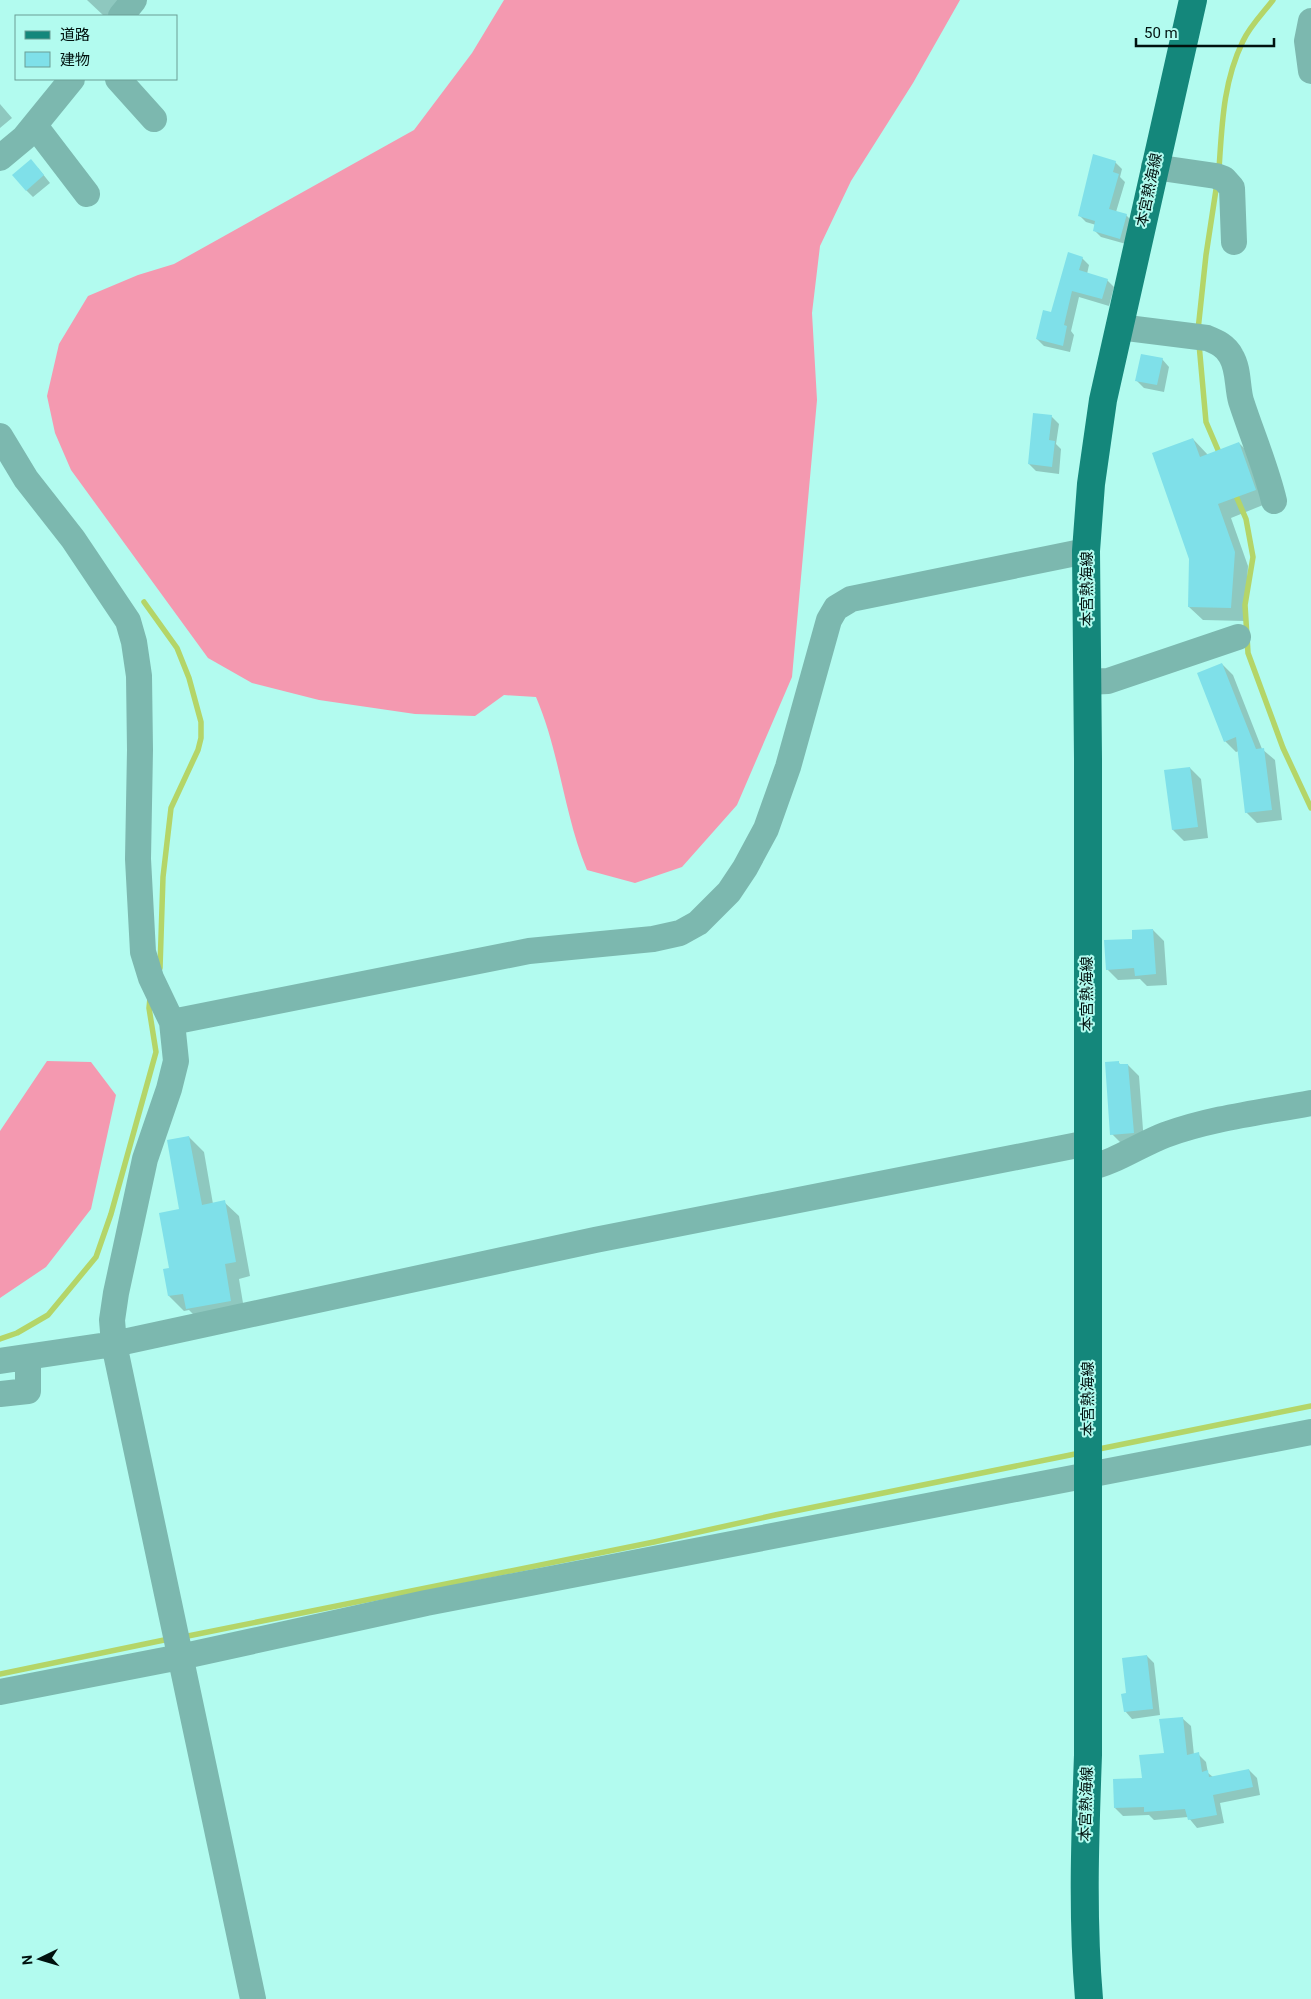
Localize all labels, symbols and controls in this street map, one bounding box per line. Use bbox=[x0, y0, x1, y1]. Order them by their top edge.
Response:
legend bbox=[15, 15, 178, 80]
scale bar bbox=[1136, 15, 1274, 47]
text: 50 m bbox=[1144, 24, 1178, 42]
text: 道路 bbox=[60, 26, 90, 44]
text: 建物 bbox=[60, 51, 90, 69]
street label: 本宮熱海線 bbox=[1132, 151, 1166, 229]
street label: 本宮熱海線 bbox=[1078, 551, 1096, 627]
street label: 本宮熱海線 bbox=[1078, 956, 1096, 1032]
street label: 本宮熱海線 bbox=[1079, 1361, 1097, 1437]
street label: 本宮熱海線 bbox=[1076, 1766, 1096, 1842]
north arrow bbox=[15, 1934, 65, 1984]
text: N bbox=[19, 1955, 35, 1966]

